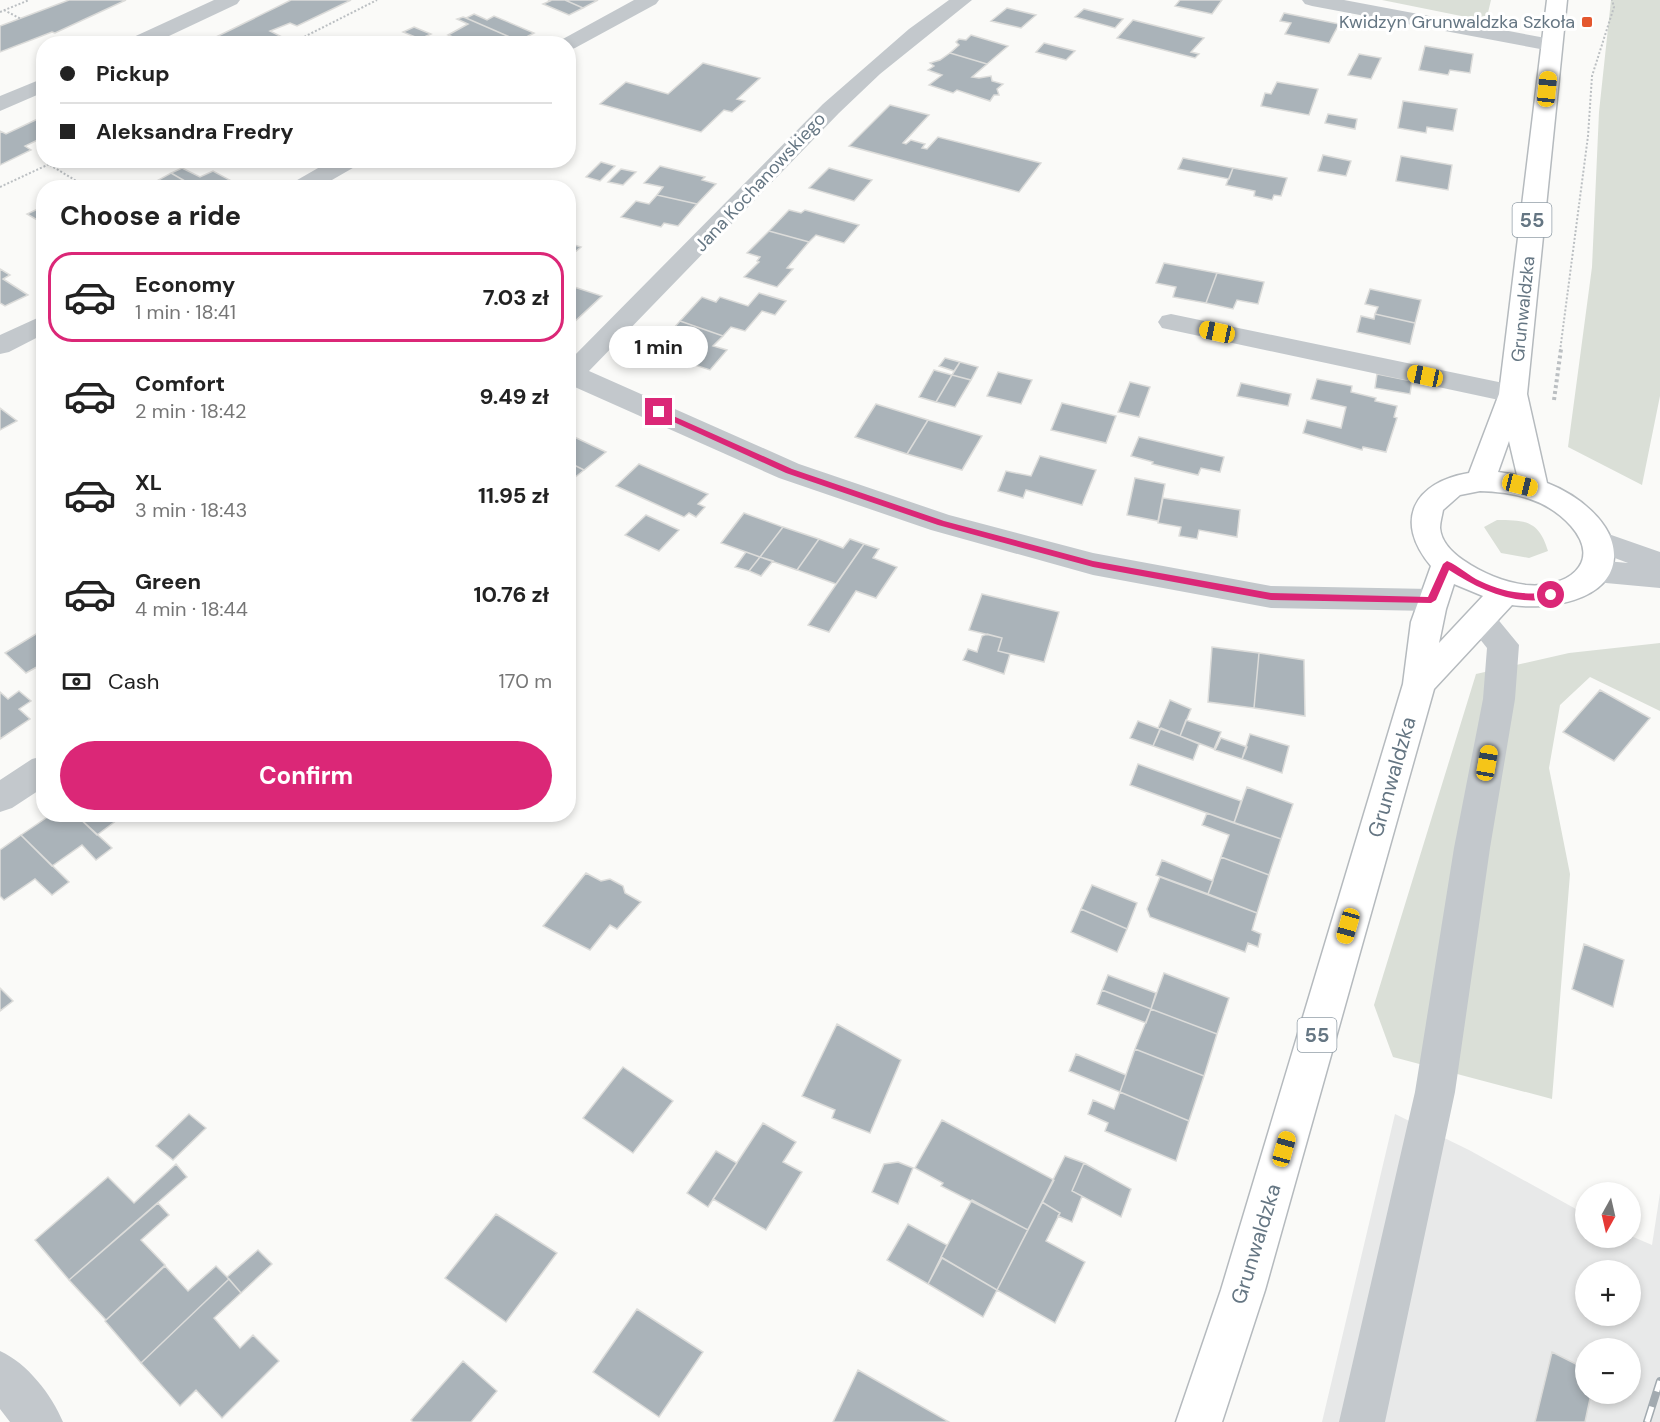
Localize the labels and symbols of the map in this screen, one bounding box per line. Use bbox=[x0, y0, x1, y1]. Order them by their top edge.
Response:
place label: Kwidzyn Grunwaldzka Szkoła bbox=[1339, 10, 1575, 34]
marker: Kwidzyn Grunwaldzka Szkoła bbox=[1580, 15, 1594, 29]
car bbox=[1536, 70, 1558, 108]
street label: Jana Kochanowskiego bbox=[689, 107, 831, 257]
road number: 55 bbox=[1512, 203, 1552, 237]
street label: Grunwaldzka bbox=[1505, 255, 1541, 363]
car bbox=[1198, 319, 1236, 345]
callout: 1 min bbox=[610, 325, 708, 367]
car bbox=[1406, 363, 1444, 389]
route end bbox=[645, 398, 672, 425]
car bbox=[1500, 472, 1540, 498]
route start bbox=[1537, 581, 1564, 608]
street label: Grunwaldzka bbox=[1361, 713, 1423, 841]
car bbox=[1475, 744, 1499, 782]
car bbox=[1334, 906, 1362, 946]
road number: 55 bbox=[1298, 1018, 1336, 1052]
car bbox=[1270, 1129, 1298, 1169]
street label: Grunwaldzka bbox=[1224, 1180, 1288, 1308]
north arrow bbox=[1575, 1182, 1641, 1248]

